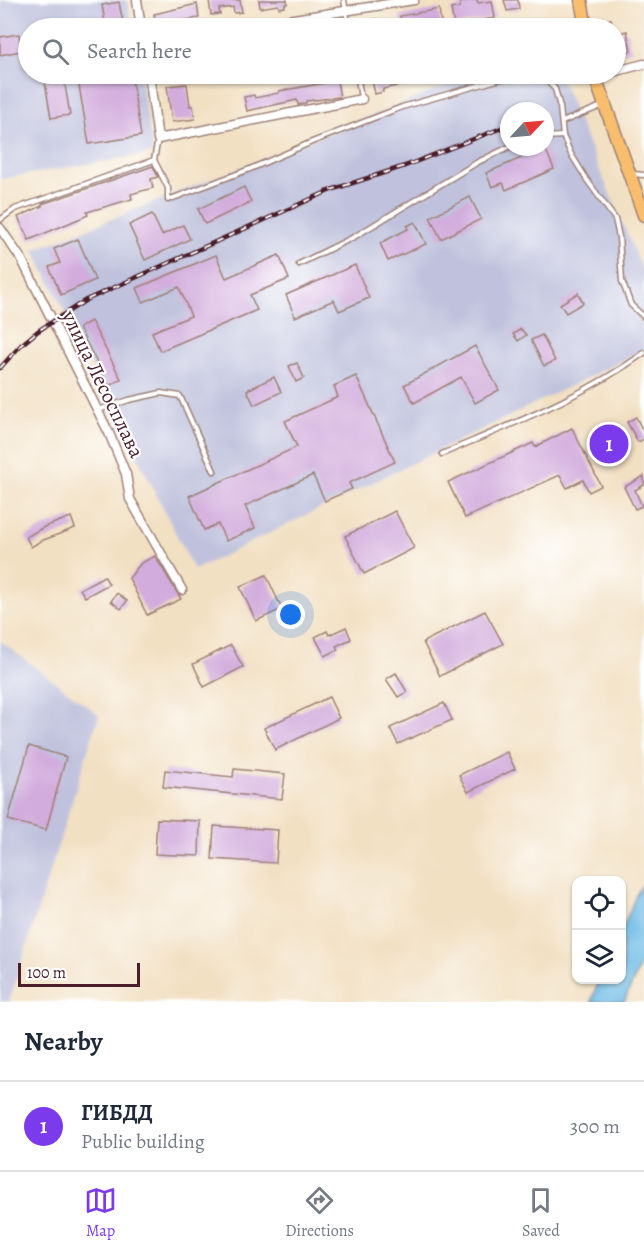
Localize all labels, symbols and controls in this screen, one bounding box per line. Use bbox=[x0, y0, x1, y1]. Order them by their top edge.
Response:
search box bbox=[18, 18, 626, 84]
icon: search bbox=[39, 35, 72, 68]
text: Search here bbox=[87, 36, 192, 66]
north arrow bbox=[500, 102, 554, 156]
street label: улица Лесосплава bbox=[55, 305, 151, 463]
pin: 1 bbox=[590, 422, 628, 466]
your location bbox=[276, 600, 305, 629]
map controls bbox=[572, 876, 626, 984]
button: locate bbox=[572, 876, 626, 930]
button: layers bbox=[572, 930, 626, 984]
scale bar bbox=[18, 960, 140, 988]
text: 100 m bbox=[27, 962, 66, 984]
text: Nearby bbox=[24, 1024, 103, 1059]
text: ГИБДД bbox=[81, 1098, 153, 1128]
text: 1 bbox=[40, 1113, 47, 1140]
text: 300 m bbox=[570, 1113, 620, 1140]
text: Public building bbox=[81, 1128, 205, 1155]
tab: Map bbox=[84, 1184, 117, 1242]
tab: Directions bbox=[285, 1184, 354, 1242]
tab: Saved bbox=[522, 1184, 560, 1242]

